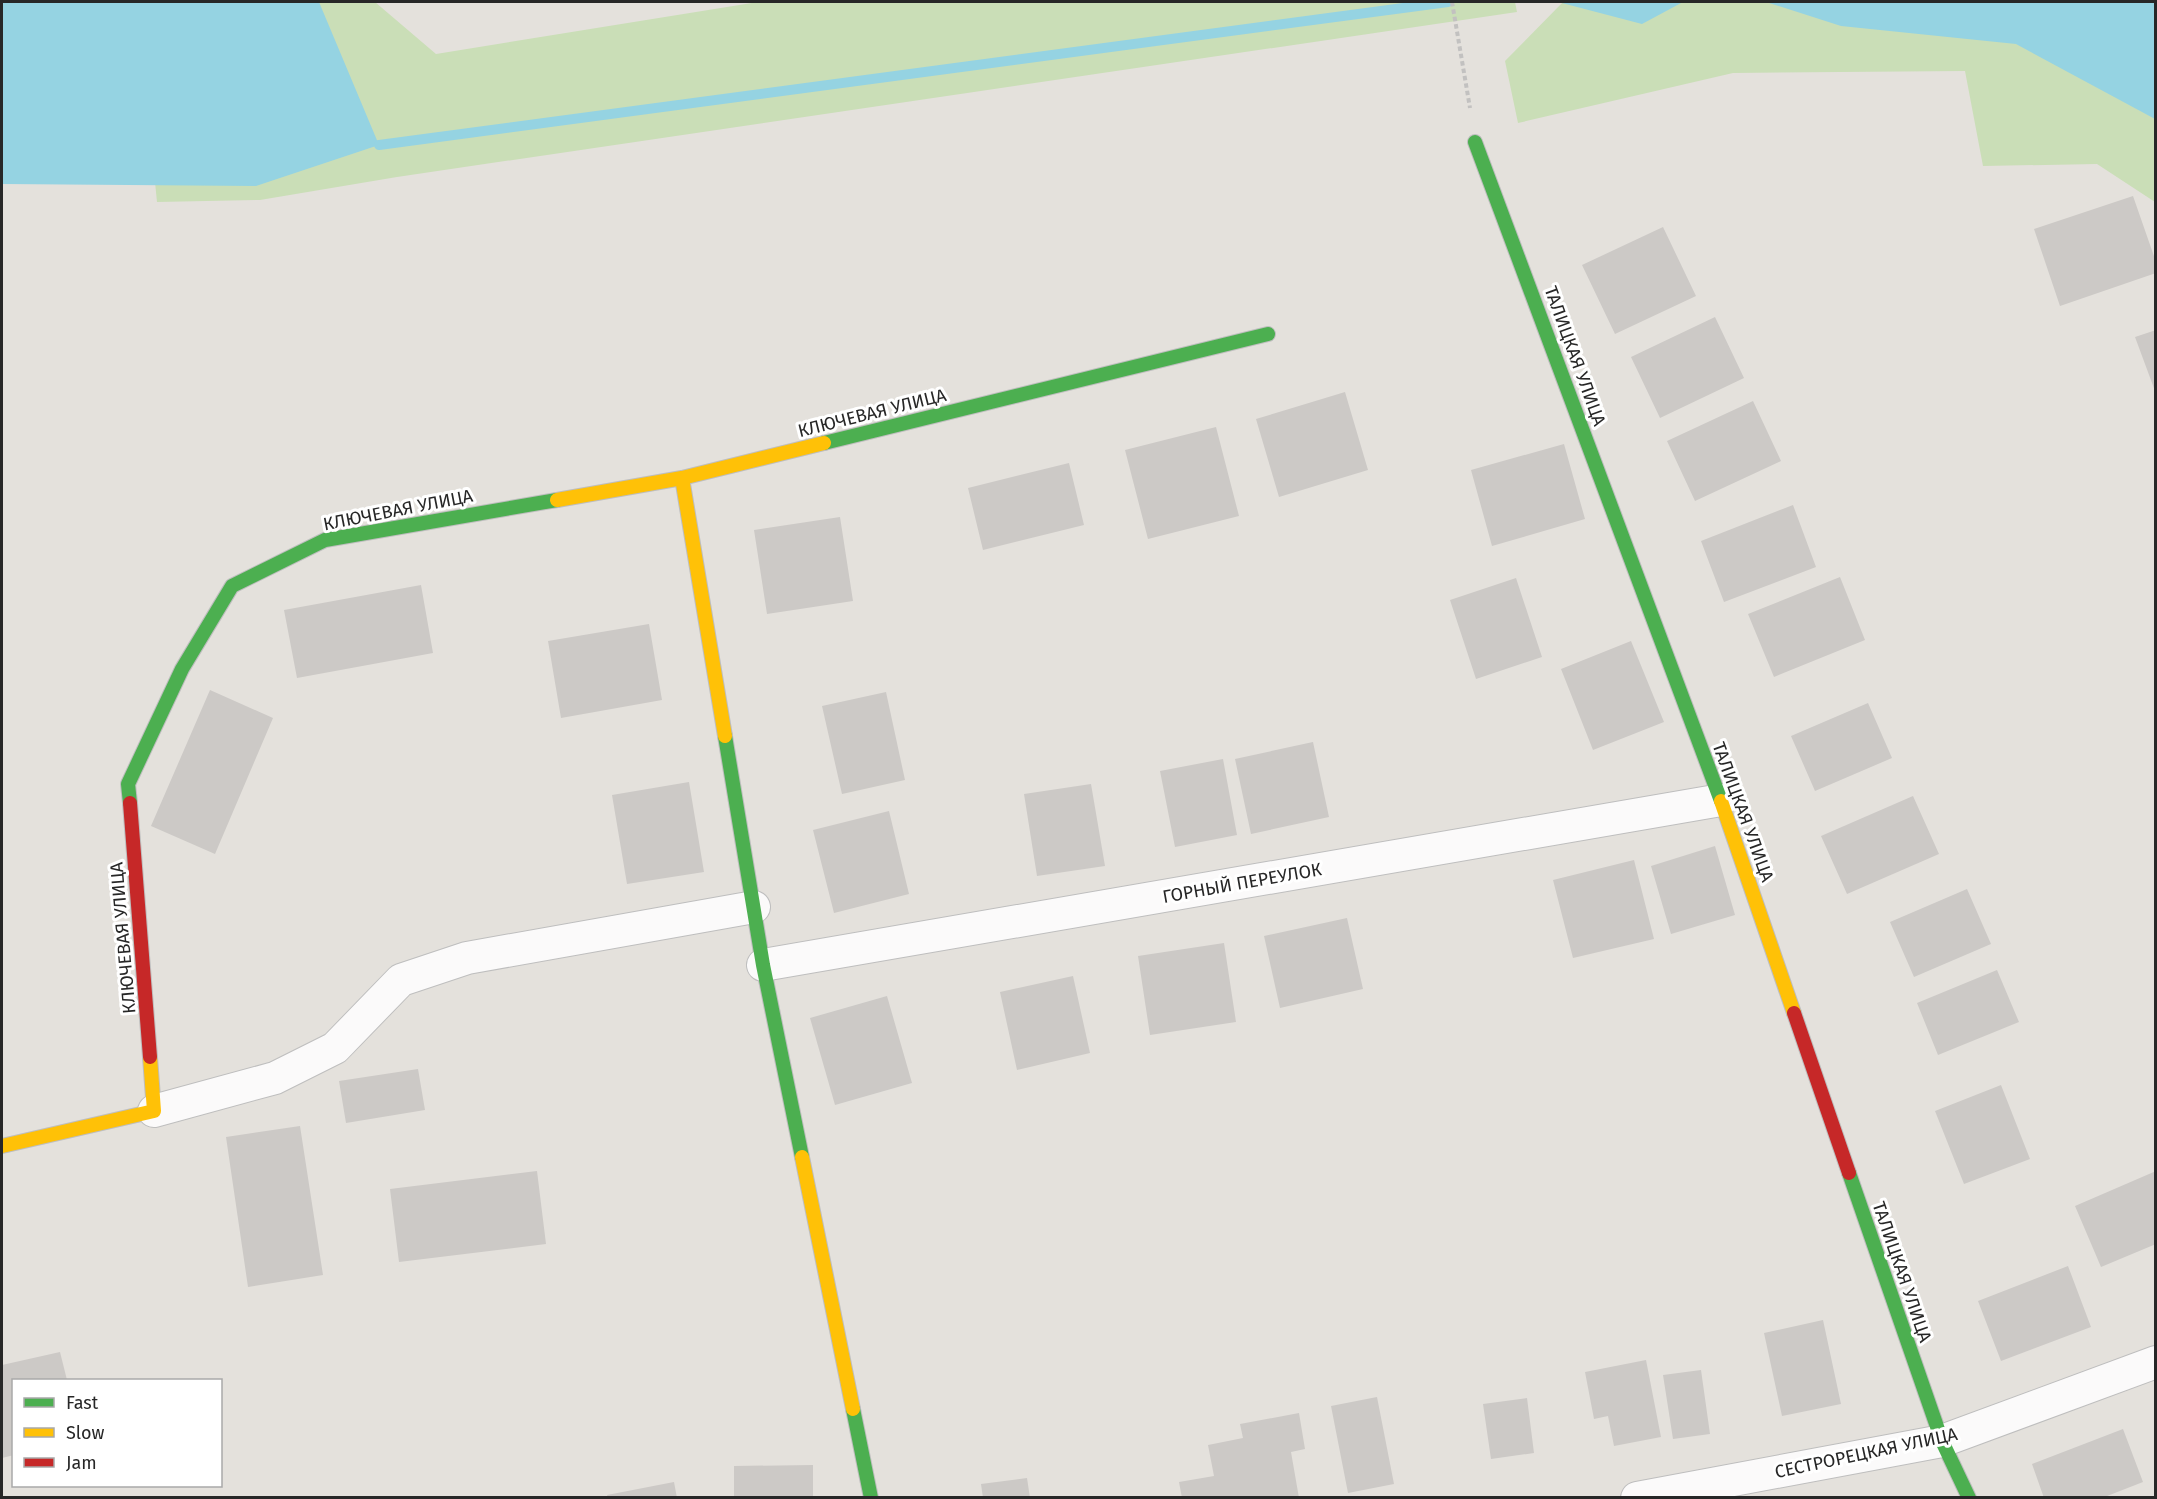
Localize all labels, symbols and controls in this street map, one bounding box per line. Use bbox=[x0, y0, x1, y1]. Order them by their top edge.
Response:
street label: ТАЛИЦКАЯ УЛИЦА bbox=[1539, 283, 1611, 430]
street label: КЛЮЧЕВАЯ УЛИЦА bbox=[796, 384, 949, 442]
street label: КЛЮЧЕВАЯ УЛИЦА bbox=[321, 485, 475, 535]
street label: ТАЛИЦКАЯ УЛИЦА bbox=[1707, 739, 1779, 886]
street label: ГОРНЫЙ ПЕРЕУЛОК bbox=[1161, 858, 1324, 908]
street label: КЛЮЧЕВАЯ УЛИЦА bbox=[105, 861, 141, 1015]
street label: ТАЛИЦКАЯ УЛИЦА bbox=[1868, 1199, 1937, 1346]
legend bbox=[12, 1379, 222, 1487]
text: Fast bbox=[66, 1392, 99, 1414]
text: Slow bbox=[66, 1422, 105, 1444]
street label: СЕСТРОРЕЦКАЯ УЛИЦА bbox=[1773, 1423, 1960, 1483]
text: Jam bbox=[66, 1452, 97, 1474]

